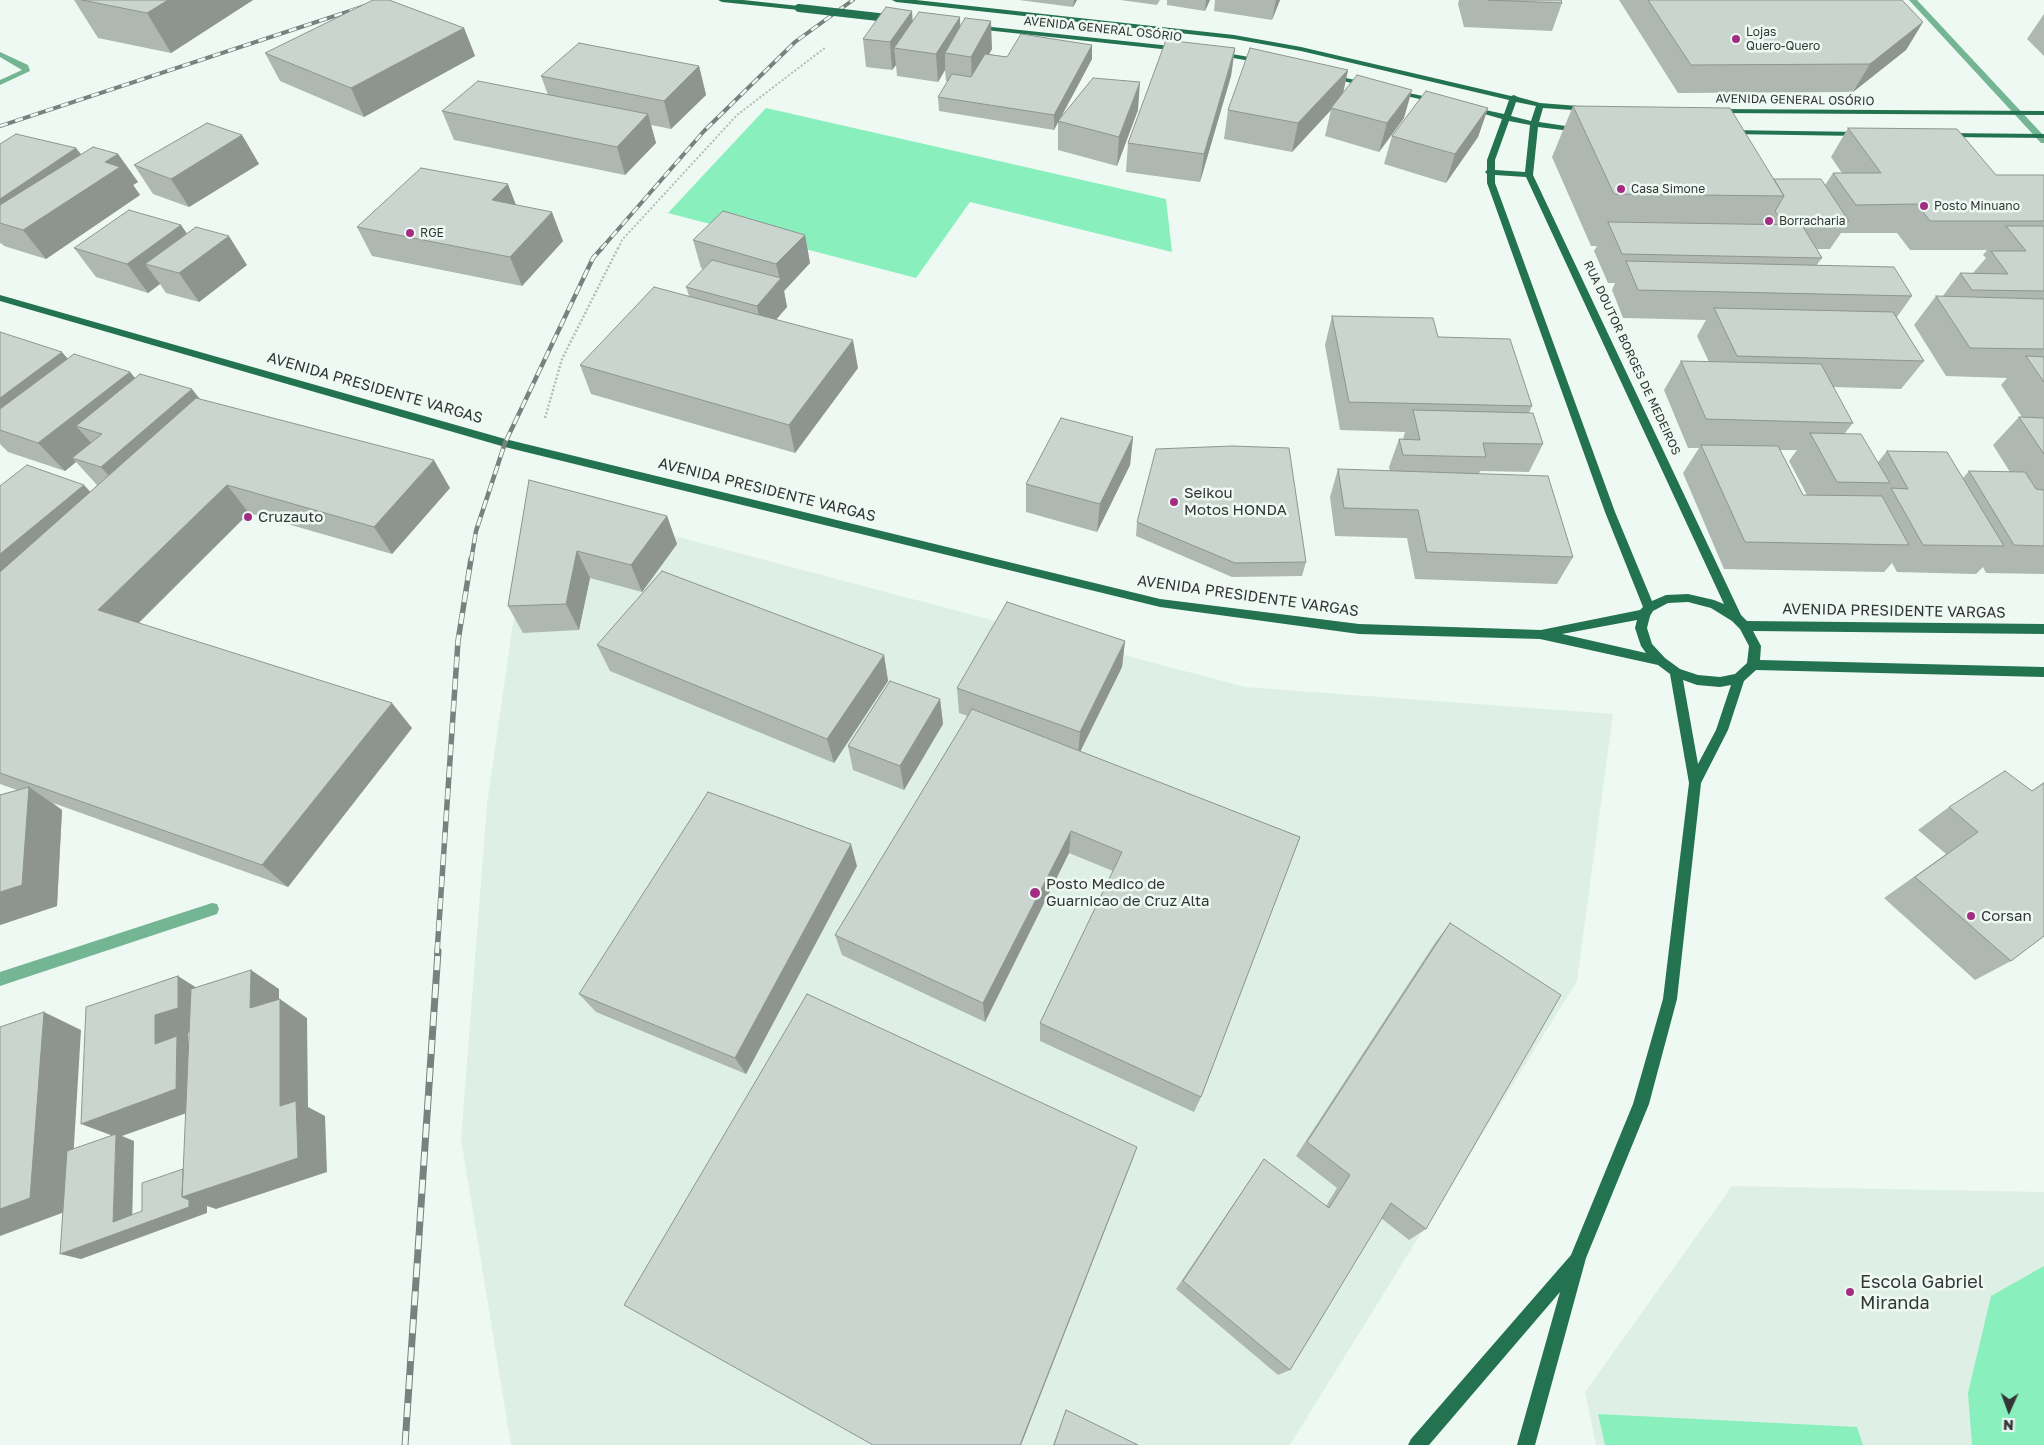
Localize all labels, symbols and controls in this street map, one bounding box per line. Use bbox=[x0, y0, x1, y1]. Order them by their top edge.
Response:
street label: AVENIDA GENERAL OSÓRIO bbox=[1023, 14, 1183, 44]
place label: Lojas Quero-Quero bbox=[1746, 25, 1820, 53]
marker: Lojas Quero-Quero bbox=[1730, 33, 1742, 45]
street label: AVENIDA GENERAL OSÓRIO bbox=[1715, 91, 1875, 109]
place label: Casa Simone bbox=[1631, 182, 1705, 196]
marker: Casa Simone bbox=[1615, 183, 1627, 195]
place label: Posto Minuano bbox=[1934, 199, 2020, 213]
marker: Posto Minuano bbox=[1918, 200, 1930, 212]
place label: Borracharia bbox=[1779, 214, 1846, 228]
marker: Borracharia bbox=[1763, 215, 1775, 227]
place label: RGE bbox=[420, 226, 444, 240]
marker: RGE bbox=[404, 227, 416, 239]
street label: RUA DOUTOR BORGES DE MEDEIROS bbox=[1581, 259, 1683, 457]
street label: AVENIDA PRESIDENTE VARGAS bbox=[265, 349, 485, 427]
street label: AVENIDA PRESIDENTE VARGAS bbox=[656, 454, 878, 526]
place label: Seikou Motos HONDA bbox=[1184, 484, 1287, 519]
marker: Seikou Motos HONDA bbox=[1168, 496, 1180, 508]
place label: Cruzauto bbox=[258, 508, 323, 526]
marker: Cruzauto bbox=[242, 511, 254, 523]
street label: AVENIDA PRESIDENTE VARGAS bbox=[1136, 572, 1360, 620]
street label: AVENIDA PRESIDENTE VARGAS bbox=[1782, 600, 2006, 622]
place label: Posto Medico de Guarnicao de Cruz Alta bbox=[1046, 875, 1210, 910]
marker: Posto Medico de Guarnicao de Cruz Alta bbox=[1028, 886, 1042, 900]
place label: Corsan bbox=[1981, 907, 2032, 925]
marker: Corsan bbox=[1965, 910, 1977, 922]
place label: Escola Gabriel Miranda bbox=[1860, 1271, 1984, 1314]
marker: Escola Gabriel Miranda bbox=[1844, 1286, 1856, 1298]
north arrow bbox=[1984, 1385, 2034, 1435]
text: N bbox=[2003, 1417, 2014, 1434]

